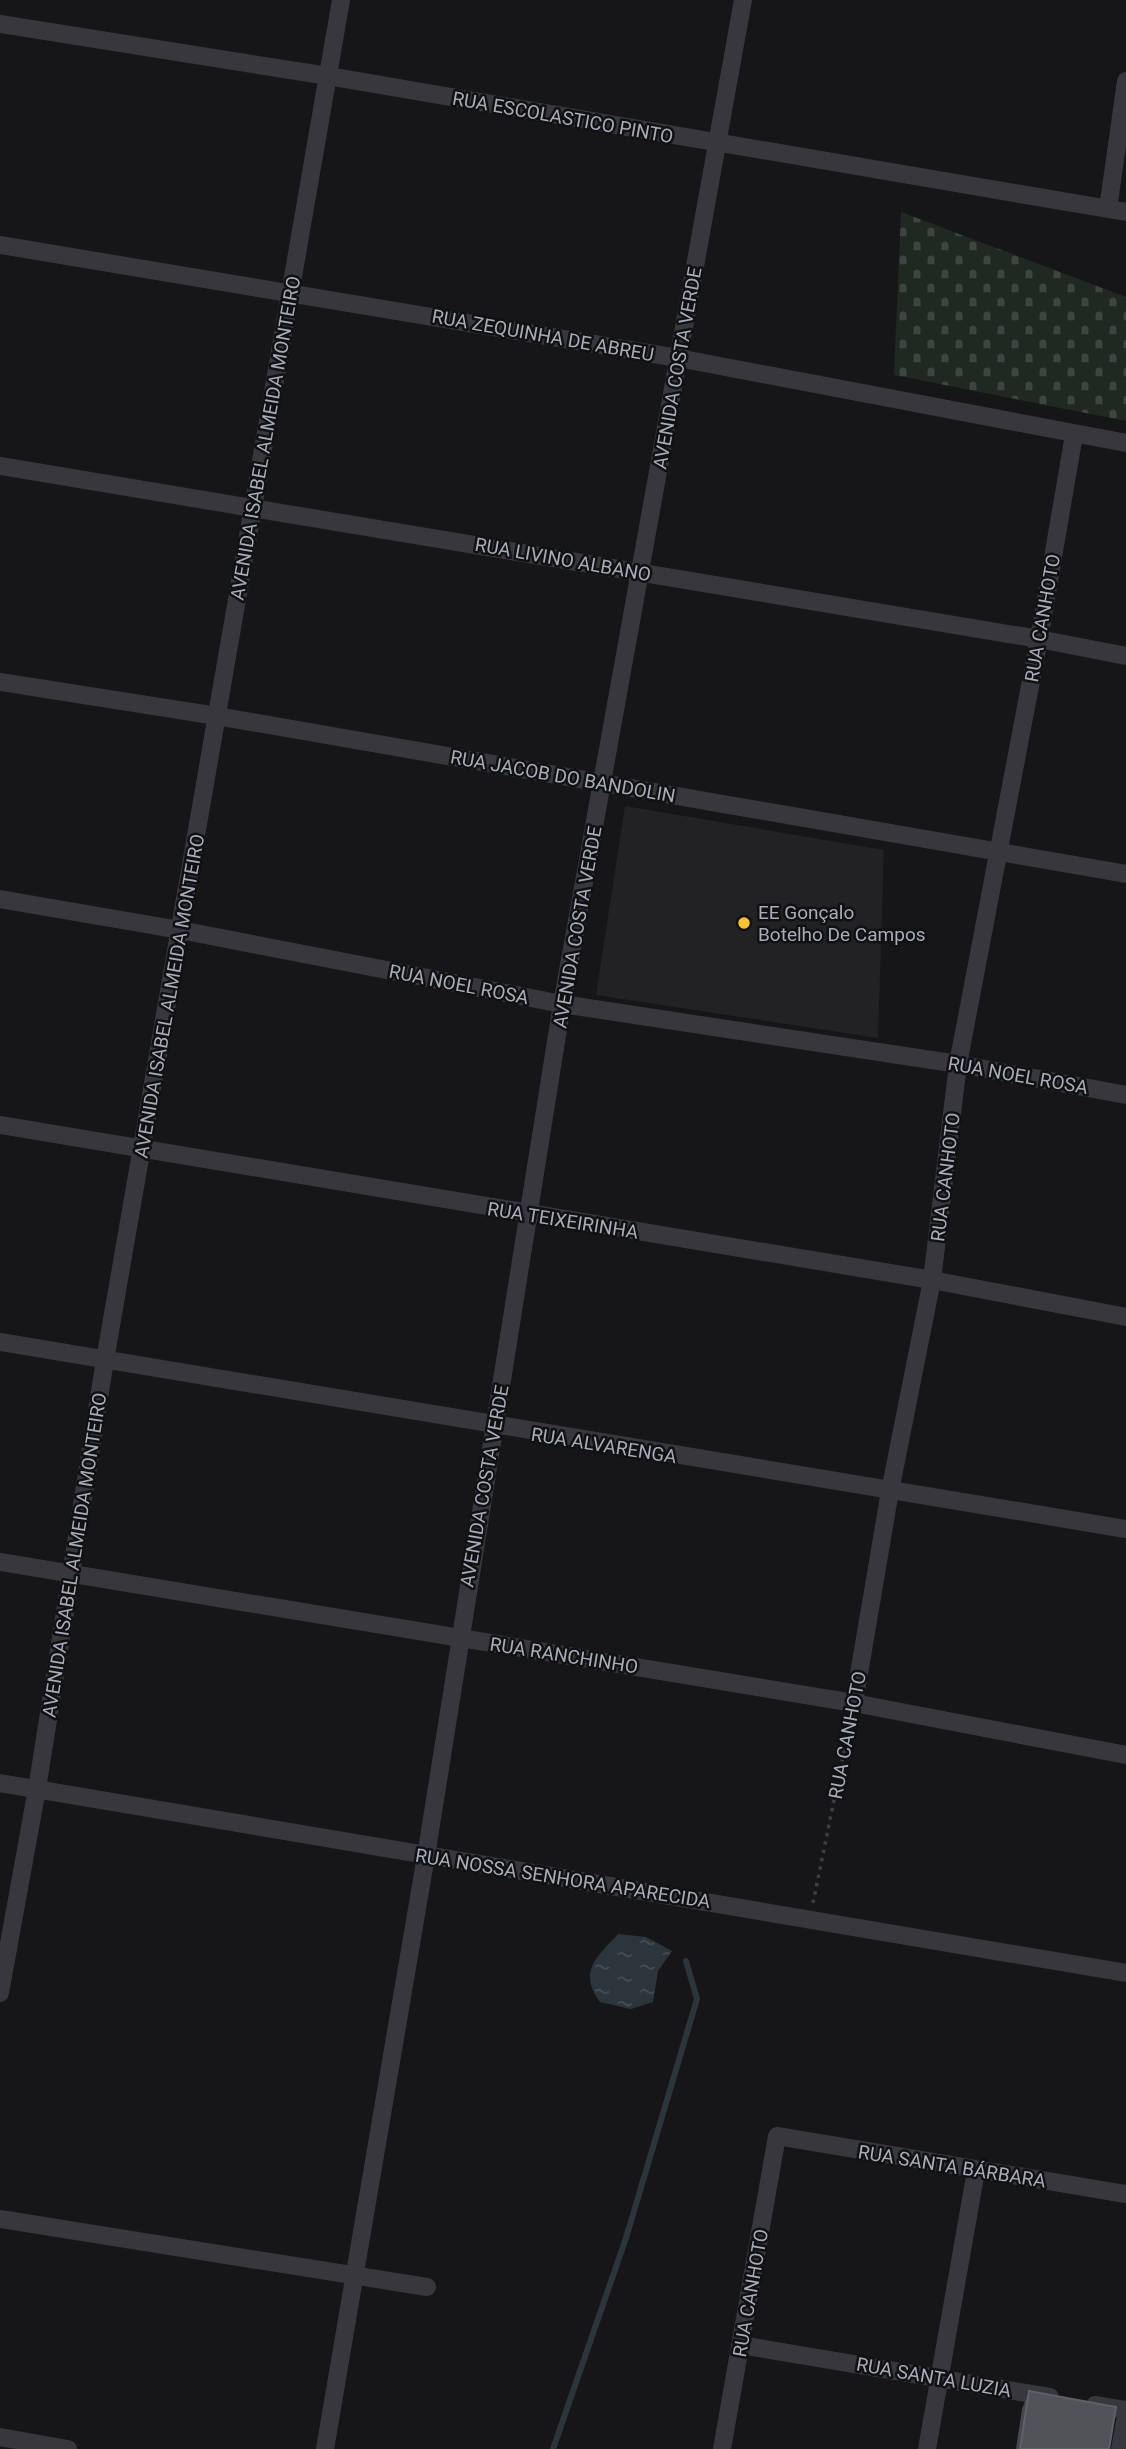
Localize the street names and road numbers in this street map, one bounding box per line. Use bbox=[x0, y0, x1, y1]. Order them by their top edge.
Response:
street label: RUA ESCOLASTICO PINTO bbox=[451, 87, 675, 148]
street label: AVENIDA COSTA VERDE bbox=[648, 265, 707, 471]
street label: AVENIDA ISABEL ALMEIDA MONTEIRO bbox=[226, 274, 305, 602]
street label: RUA ZEQUINHA DE ABREU bbox=[430, 305, 656, 366]
street label: RUA LIVINO ALBANO bbox=[473, 533, 653, 586]
street label: RUA CANHOTO bbox=[1020, 552, 1065, 684]
street label: RUA JACOB DO BANDOLIN bbox=[449, 745, 677, 808]
street label: AVENIDA COSTA VERDE bbox=[548, 824, 607, 1030]
street label: AVENIDA ISABEL ALMEIDA MONTEIRO bbox=[130, 832, 209, 1160]
street label: RUA NOEL ROSA bbox=[387, 960, 531, 1009]
street label: RUA NOEL ROSA bbox=[946, 1052, 1090, 1099]
street label: RUA CANHOTO bbox=[926, 1111, 965, 1243]
street label: RUA TEIXEIRINHA bbox=[486, 1197, 641, 1244]
street label: AVENIDA COSTA VERDE bbox=[455, 1383, 514, 1589]
street label: AVENIDA ISABEL ALMEIDA MONTEIRO bbox=[37, 1391, 112, 1719]
street label: RUA ALVARENGA bbox=[529, 1423, 679, 1468]
street label: RUA RANCHINHO bbox=[488, 1632, 640, 1679]
street label: RUA CANHOTO bbox=[824, 1669, 871, 1801]
street label: RUA NOSSA SENHORA APARECIDA bbox=[414, 1844, 713, 1913]
street label: RUA SANTA BÁRBARA bbox=[856, 2140, 1048, 2193]
street label: RUA CANHOTO bbox=[728, 2227, 773, 2359]
street label: RUA SANTA LUZIA bbox=[855, 2353, 1014, 2403]

